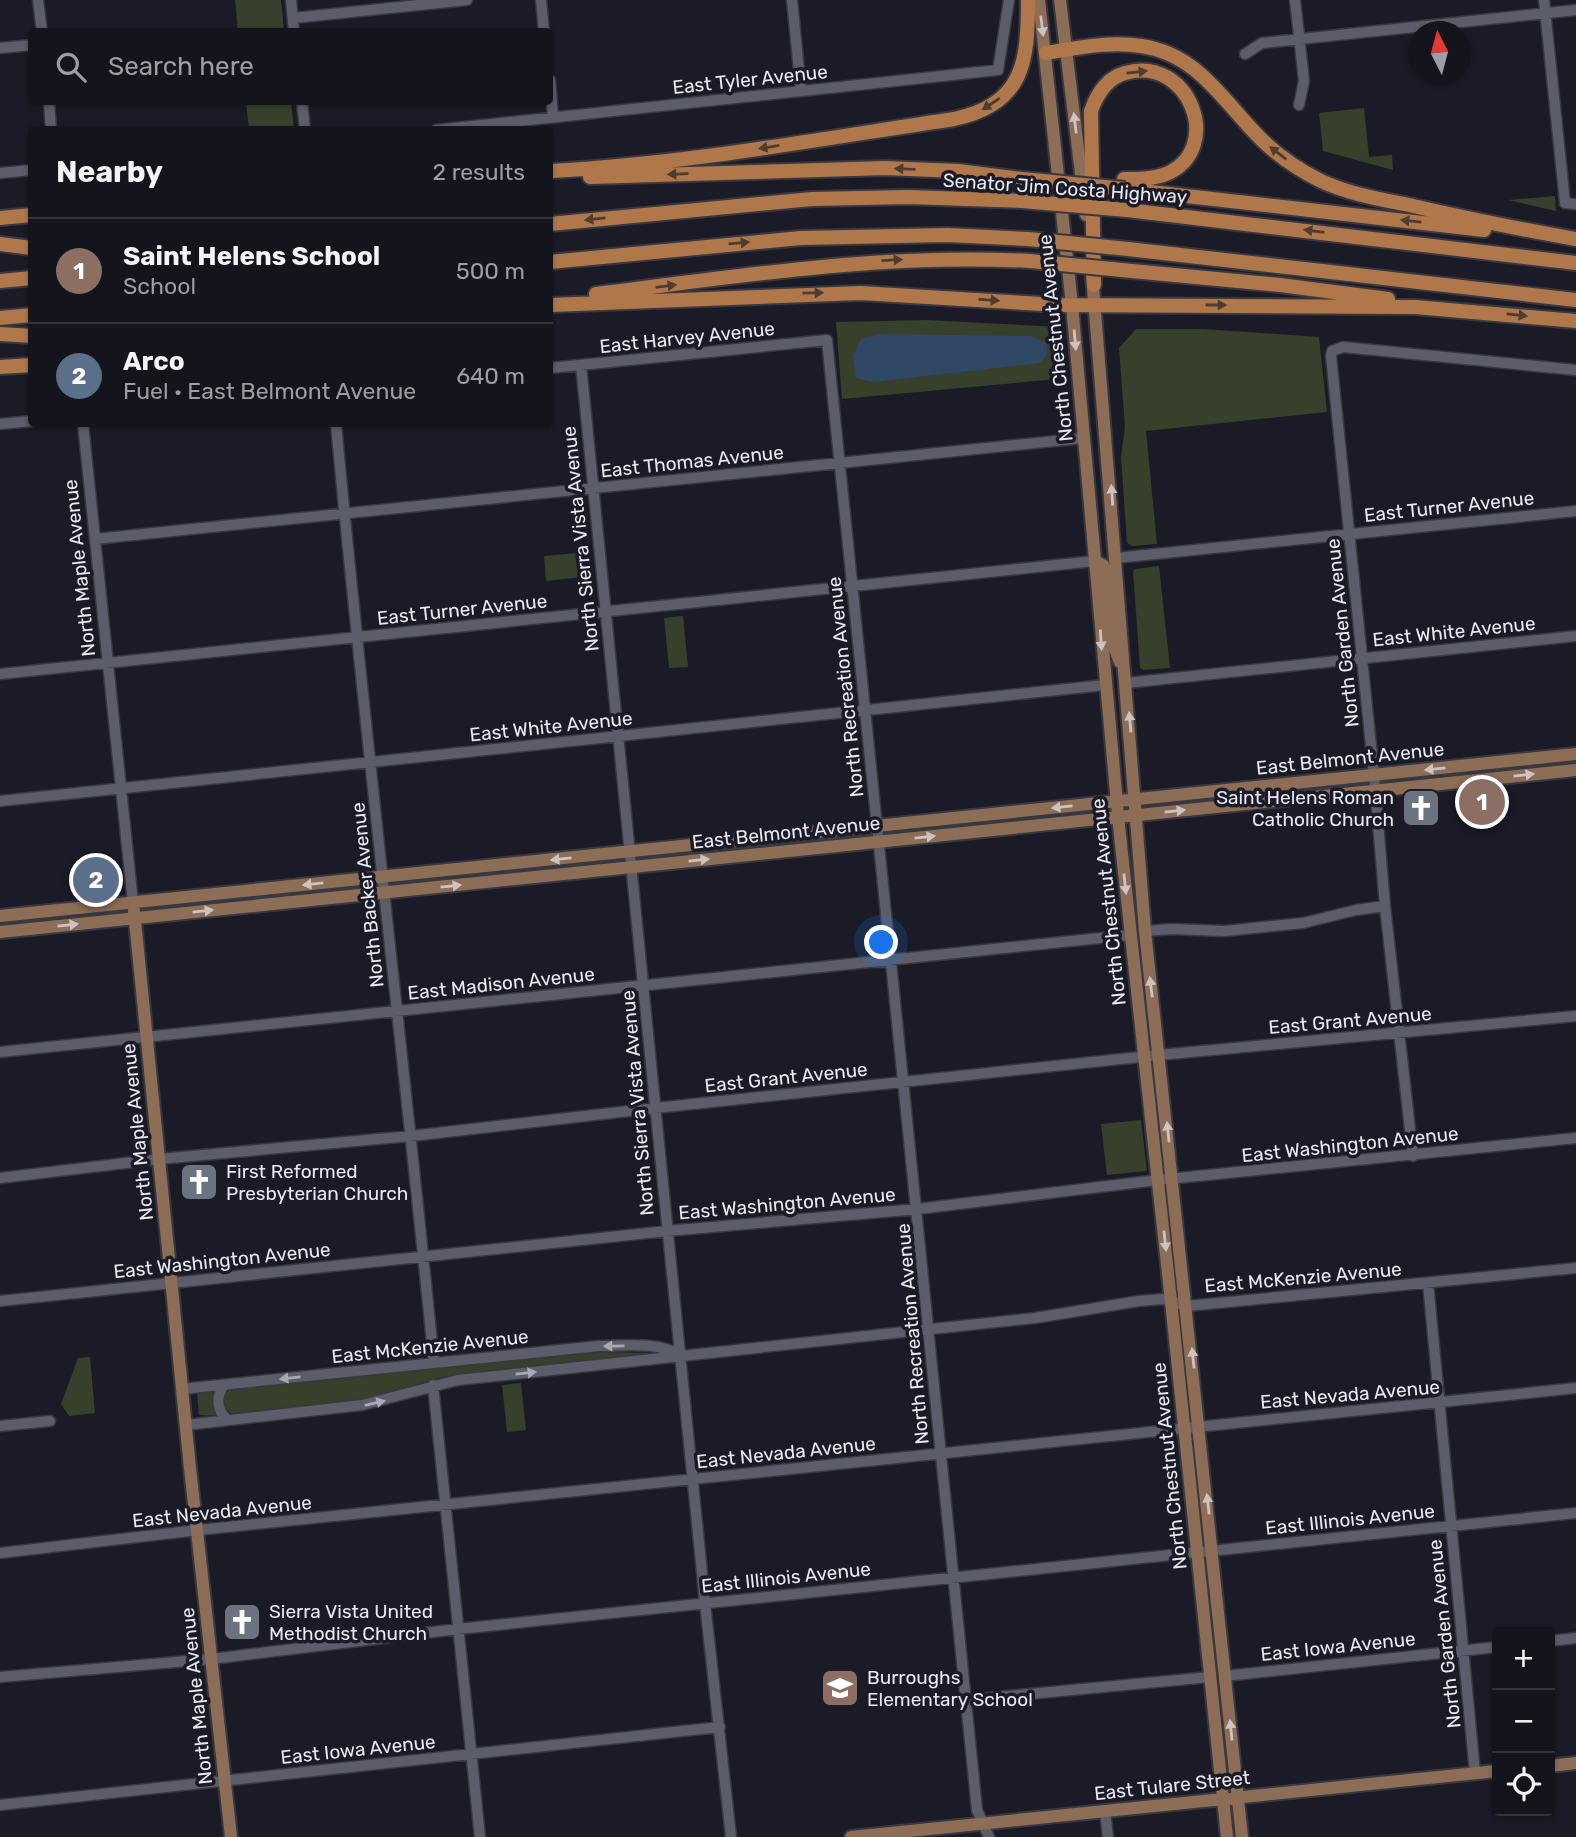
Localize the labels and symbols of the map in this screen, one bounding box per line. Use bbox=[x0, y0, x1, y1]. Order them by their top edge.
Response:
one-way arrow bbox=[1037, 15, 1048, 37]
north arrow bbox=[1408, 21, 1471, 84]
street label: East Tyler Avenue bbox=[671, 60, 829, 99]
one-way arrow bbox=[1126, 66, 1148, 77]
one-way arrow bbox=[982, 97, 1000, 111]
one-way arrow bbox=[1070, 112, 1081, 134]
one-way arrow bbox=[758, 142, 780, 153]
one-way arrow bbox=[1269, 147, 1287, 161]
one-way arrow bbox=[894, 163, 916, 174]
one-way arrow bbox=[667, 168, 689, 179]
street label: Senator Jim Costa Highway bbox=[942, 168, 1188, 209]
one-way arrow bbox=[584, 213, 606, 224]
one-way arrow bbox=[1400, 216, 1422, 227]
one-way arrow bbox=[1303, 226, 1325, 237]
street label: North Chestnut Avenue bbox=[1033, 233, 1078, 443]
one-way arrow bbox=[728, 237, 750, 248]
one-way arrow bbox=[881, 254, 903, 265]
one-way arrow bbox=[655, 280, 677, 291]
one-way arrow bbox=[803, 288, 825, 299]
one-way arrow bbox=[978, 295, 1000, 306]
one-way arrow bbox=[1205, 299, 1227, 311]
one-way arrow bbox=[1506, 310, 1528, 321]
street label: East Harvey Avenue bbox=[598, 317, 776, 358]
one-way arrow bbox=[1070, 329, 1081, 351]
street label: North Sierra Vista Avenue bbox=[557, 425, 604, 653]
street label: East Thomas Avenue bbox=[599, 440, 785, 483]
street label: North Maple Avenue bbox=[59, 478, 100, 658]
one-way arrow bbox=[1106, 484, 1117, 506]
street label: East Turner Avenue bbox=[1363, 486, 1535, 527]
street label: North Garden Avenue bbox=[1321, 537, 1364, 728]
street label: North Recreation Avenue bbox=[822, 576, 869, 798]
street label: East Turner Avenue bbox=[376, 589, 548, 630]
street label: East White Avenue bbox=[1371, 612, 1537, 651]
one-way arrow bbox=[1096, 629, 1107, 651]
street label: East White Avenue bbox=[468, 707, 634, 746]
one-way arrow bbox=[1124, 711, 1135, 733]
street label: East Belmont Avenue bbox=[1255, 737, 1445, 780]
one-way arrow bbox=[1424, 763, 1446, 774]
one-way arrow bbox=[1513, 770, 1535, 781]
pin: 1 bbox=[1459, 776, 1505, 828]
place label: Saint Helens Roman Catholic Church bbox=[1216, 786, 1394, 831]
church icon: Saint Helens Roman Catholic Church bbox=[1400, 787, 1442, 829]
street label: North Chestnut Avenue bbox=[1086, 797, 1131, 1007]
street label: North Backer Avenue bbox=[346, 801, 389, 989]
one-way arrow bbox=[1051, 802, 1073, 813]
one-way arrow bbox=[1165, 805, 1187, 816]
street label: East Belmont Avenue bbox=[691, 811, 881, 854]
one-way arrow bbox=[914, 831, 936, 842]
one-way arrow bbox=[549, 853, 571, 864]
pin: 2 bbox=[73, 854, 119, 906]
one-way arrow bbox=[688, 854, 710, 865]
one-way arrow bbox=[1120, 874, 1131, 896]
one-way arrow bbox=[302, 879, 324, 890]
one-way arrow bbox=[441, 880, 463, 891]
one-way arrow bbox=[192, 906, 214, 917]
one-way arrow bbox=[57, 919, 79, 930]
your location bbox=[864, 925, 898, 959]
street label: East Madison Avenue bbox=[406, 962, 596, 1005]
one-way arrow bbox=[1146, 976, 1157, 998]
street label: North Sierra Vista Avenue bbox=[616, 989, 659, 1217]
street label: East Grant Avenue bbox=[1267, 1002, 1433, 1039]
street label: North Maple Avenue bbox=[117, 1042, 158, 1222]
street label: East Grant Avenue bbox=[703, 1058, 869, 1097]
one-way arrow bbox=[1162, 1121, 1173, 1143]
street label: East Washington Avenue bbox=[1240, 1122, 1460, 1167]
place label: First Reformed Presbyterian Church bbox=[226, 1160, 408, 1205]
church icon: First Reformed Presbyterian Church bbox=[178, 1161, 220, 1203]
street label: East Washington Avenue bbox=[677, 1183, 897, 1224]
street label: North Recreation Avenue bbox=[891, 1223, 934, 1445]
one-way arrow bbox=[1159, 1230, 1170, 1252]
street label: East Washington Avenue bbox=[112, 1238, 332, 1283]
street label: East McKenzie Avenue bbox=[1203, 1257, 1403, 1298]
street label: East McKenzie Avenue bbox=[330, 1325, 530, 1368]
one-way arrow bbox=[603, 1340, 625, 1352]
one-way arrow bbox=[1187, 1347, 1198, 1369]
street label: North Chestnut Avenue bbox=[1147, 1361, 1192, 1571]
one-way arrow bbox=[515, 1367, 537, 1378]
one-way arrow bbox=[279, 1373, 301, 1384]
street label: East Nevada Avenue bbox=[1259, 1375, 1441, 1414]
one-way arrow bbox=[364, 1397, 386, 1408]
street label: East Nevada Avenue bbox=[695, 1432, 877, 1473]
street label: East Nevada Avenue bbox=[131, 1491, 313, 1532]
one-way arrow bbox=[1202, 1493, 1213, 1515]
street label: East Illinois Avenue bbox=[1264, 1499, 1436, 1540]
street label: North Garden Avenue bbox=[1423, 1538, 1466, 1729]
street label: East Illinois Avenue bbox=[700, 1557, 872, 1598]
place label: Sierra Vista United Methodist Church bbox=[269, 1600, 433, 1645]
church icon: Sierra Vista United Methodist Church bbox=[221, 1601, 263, 1643]
street label: North Maple Avenue bbox=[176, 1606, 217, 1786]
street label: East Iowa Avenue bbox=[1259, 1627, 1417, 1666]
place label: Burroughs Elementary School bbox=[867, 1666, 1033, 1711]
school or university icon: Burroughs Elementary School bbox=[819, 1667, 861, 1709]
one-way arrow bbox=[1225, 1719, 1236, 1741]
street label: East Iowa Avenue bbox=[279, 1730, 437, 1769]
street label: East Tulare Street bbox=[1093, 1766, 1252, 1805]

